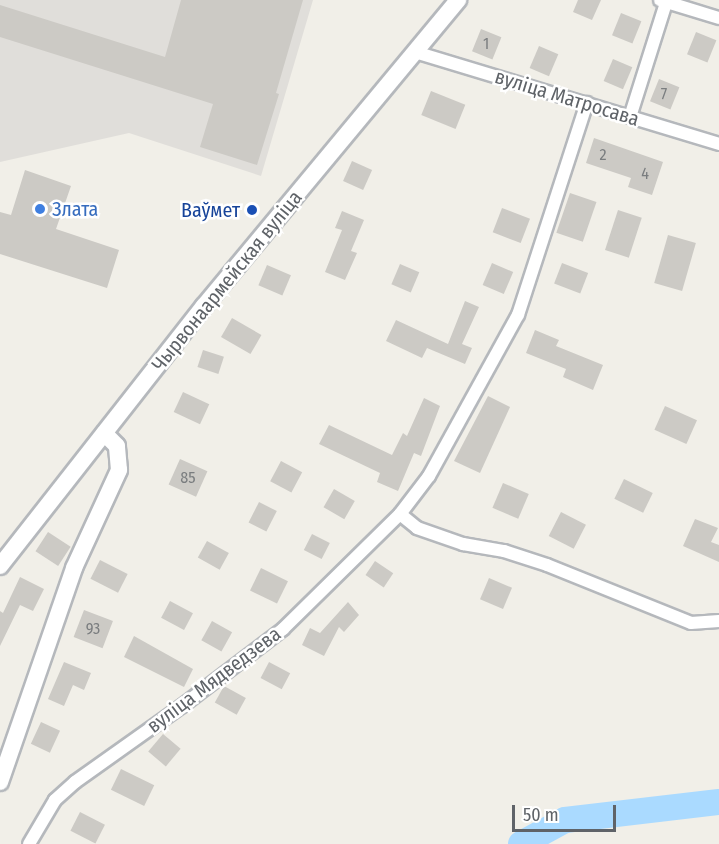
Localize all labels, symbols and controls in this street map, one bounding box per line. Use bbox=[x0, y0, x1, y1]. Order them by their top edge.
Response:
house number: 1 bbox=[483, 34, 489, 54]
street label: вуліца Матросава bbox=[492, 65, 642, 131]
house number: 7 bbox=[661, 84, 667, 104]
house number: 2 bbox=[599, 145, 607, 165]
house number: 4 bbox=[641, 164, 649, 184]
street label: Чырвонаармейская вуліца bbox=[147, 186, 307, 376]
place label: Злата bbox=[52, 197, 98, 221]
place label: Ваўмет bbox=[181, 198, 240, 222]
marker: Злата bbox=[33, 202, 47, 216]
marker: Ваўмет bbox=[245, 203, 259, 217]
house number: 85 bbox=[180, 468, 196, 488]
house number: 93 bbox=[86, 619, 100, 639]
street label: вуліца Мядведзева bbox=[142, 622, 286, 738]
scale bar bbox=[515, 793, 618, 831]
text: 50 m bbox=[523, 804, 559, 826]

